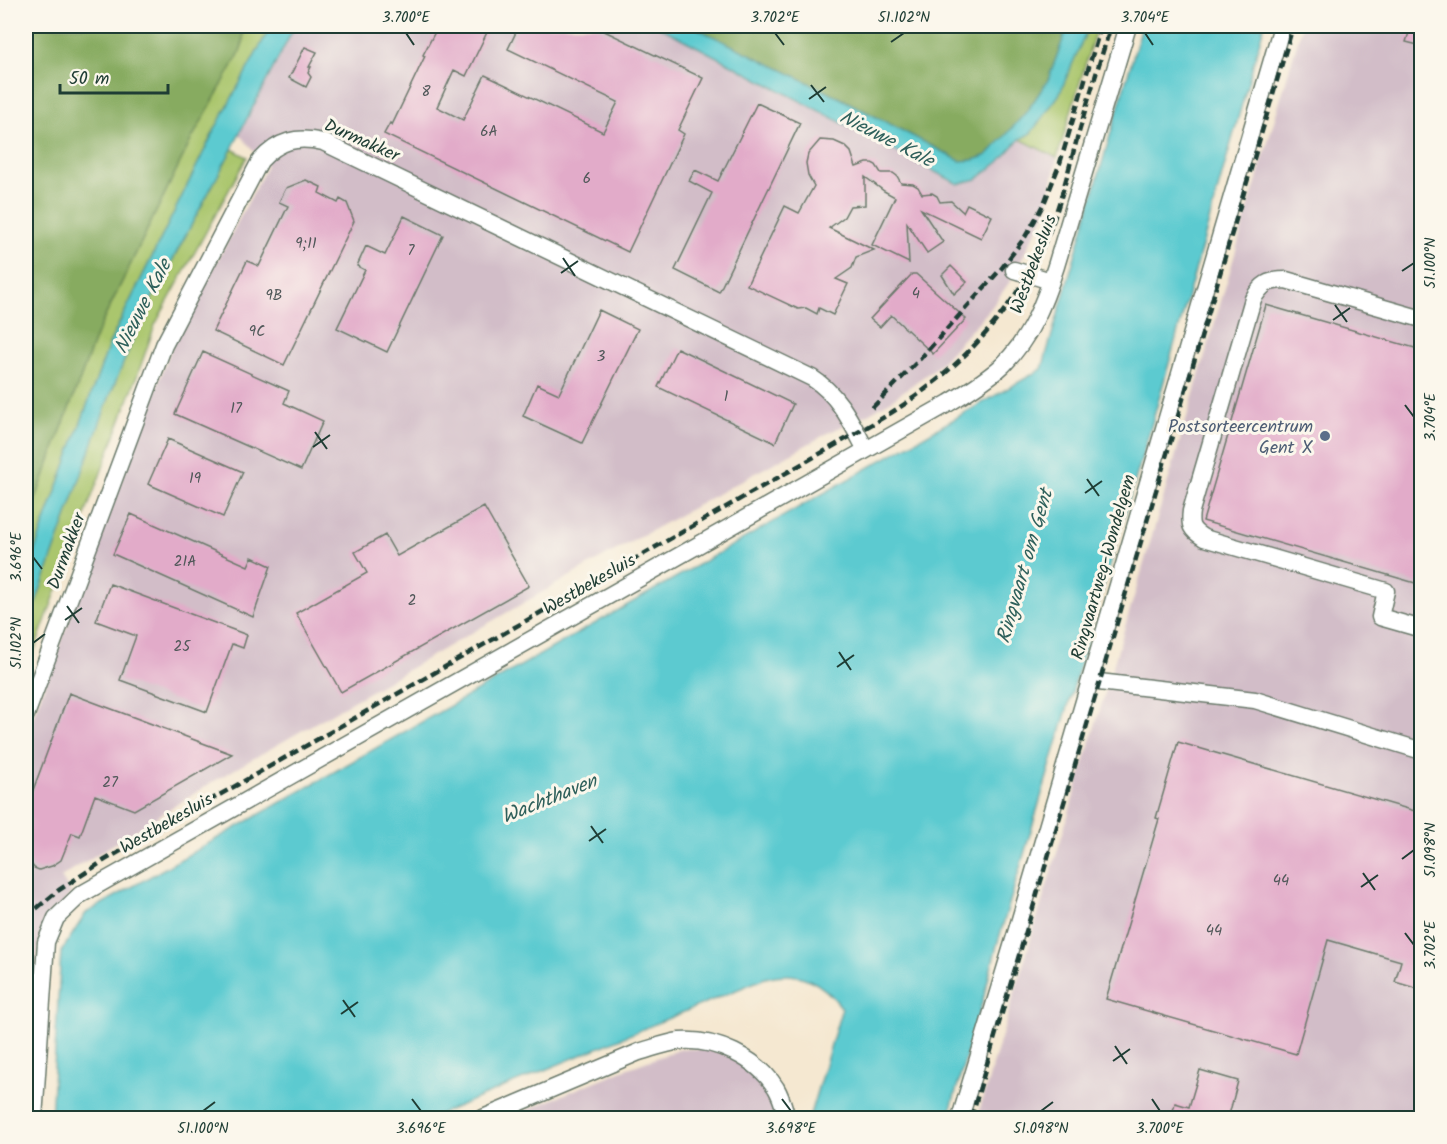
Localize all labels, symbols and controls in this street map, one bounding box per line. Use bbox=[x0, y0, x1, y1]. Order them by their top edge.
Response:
text: 3.700°E bbox=[382, 6, 431, 30]
text: 3.702°E bbox=[750, 6, 801, 30]
text: 51.102°N bbox=[878, 6, 930, 30]
text: 3.704°E bbox=[1121, 6, 1171, 30]
scale bar bbox=[60, 57, 168, 95]
text: 50 m bbox=[69, 65, 109, 94]
house number: 8 bbox=[421, 80, 431, 104]
water label: Nieuwe Kale bbox=[833, 102, 941, 178]
street label: Durmakker bbox=[319, 112, 405, 171]
house number: 6A bbox=[480, 120, 498, 144]
house number: 6 bbox=[583, 167, 591, 191]
street label: Westbekesluis bbox=[1003, 211, 1066, 318]
house number: 9;11 bbox=[295, 232, 317, 256]
text: 51.100°N bbox=[1419, 237, 1443, 289]
house number: 7 bbox=[408, 239, 416, 263]
water label: Nieuwe Kale bbox=[106, 252, 182, 360]
house number: 4 bbox=[912, 282, 920, 306]
house number: 9B bbox=[266, 284, 282, 308]
house number: 9C bbox=[249, 320, 265, 344]
house number: 3 bbox=[597, 345, 606, 369]
house number: 1 bbox=[724, 385, 729, 409]
text: 3.704°E bbox=[1419, 391, 1443, 441]
house number: 17 bbox=[230, 397, 243, 421]
place label: Postsorteercentrum Gent X bbox=[1168, 413, 1314, 463]
marker: Postsorteercentrum Gent X bbox=[1318, 429, 1332, 443]
house number: 19 bbox=[189, 467, 202, 491]
street label: Ringvaartweg-Wondelgem bbox=[1064, 471, 1145, 664]
water label: Ringvaart om Gent bbox=[989, 483, 1064, 647]
street label: Durmakker bbox=[40, 508, 95, 594]
text: 3.696°E bbox=[5, 531, 29, 582]
street label: Westbekesluis bbox=[538, 547, 642, 624]
house number: 21A bbox=[174, 550, 196, 574]
house number: 2 bbox=[408, 589, 416, 613]
text: 51.102°N bbox=[5, 617, 29, 669]
house number: 25 bbox=[174, 635, 191, 659]
water label: Wachthaven bbox=[497, 766, 604, 834]
house number: 27 bbox=[102, 771, 119, 795]
street label: Westbekesluis bbox=[115, 786, 219, 863]
text: 51.098°N bbox=[1419, 822, 1443, 878]
house number: 44 bbox=[1273, 869, 1289, 893]
house number: 44 bbox=[1206, 919, 1222, 943]
text: 3.702°E bbox=[1419, 919, 1443, 970]
text: 51.100°N bbox=[177, 1117, 229, 1141]
text: 3.696°E bbox=[396, 1117, 447, 1141]
text: 3.698°E bbox=[766, 1117, 818, 1141]
text: 51.098°N bbox=[1013, 1117, 1069, 1141]
text: 3.700°E bbox=[1136, 1117, 1185, 1141]

